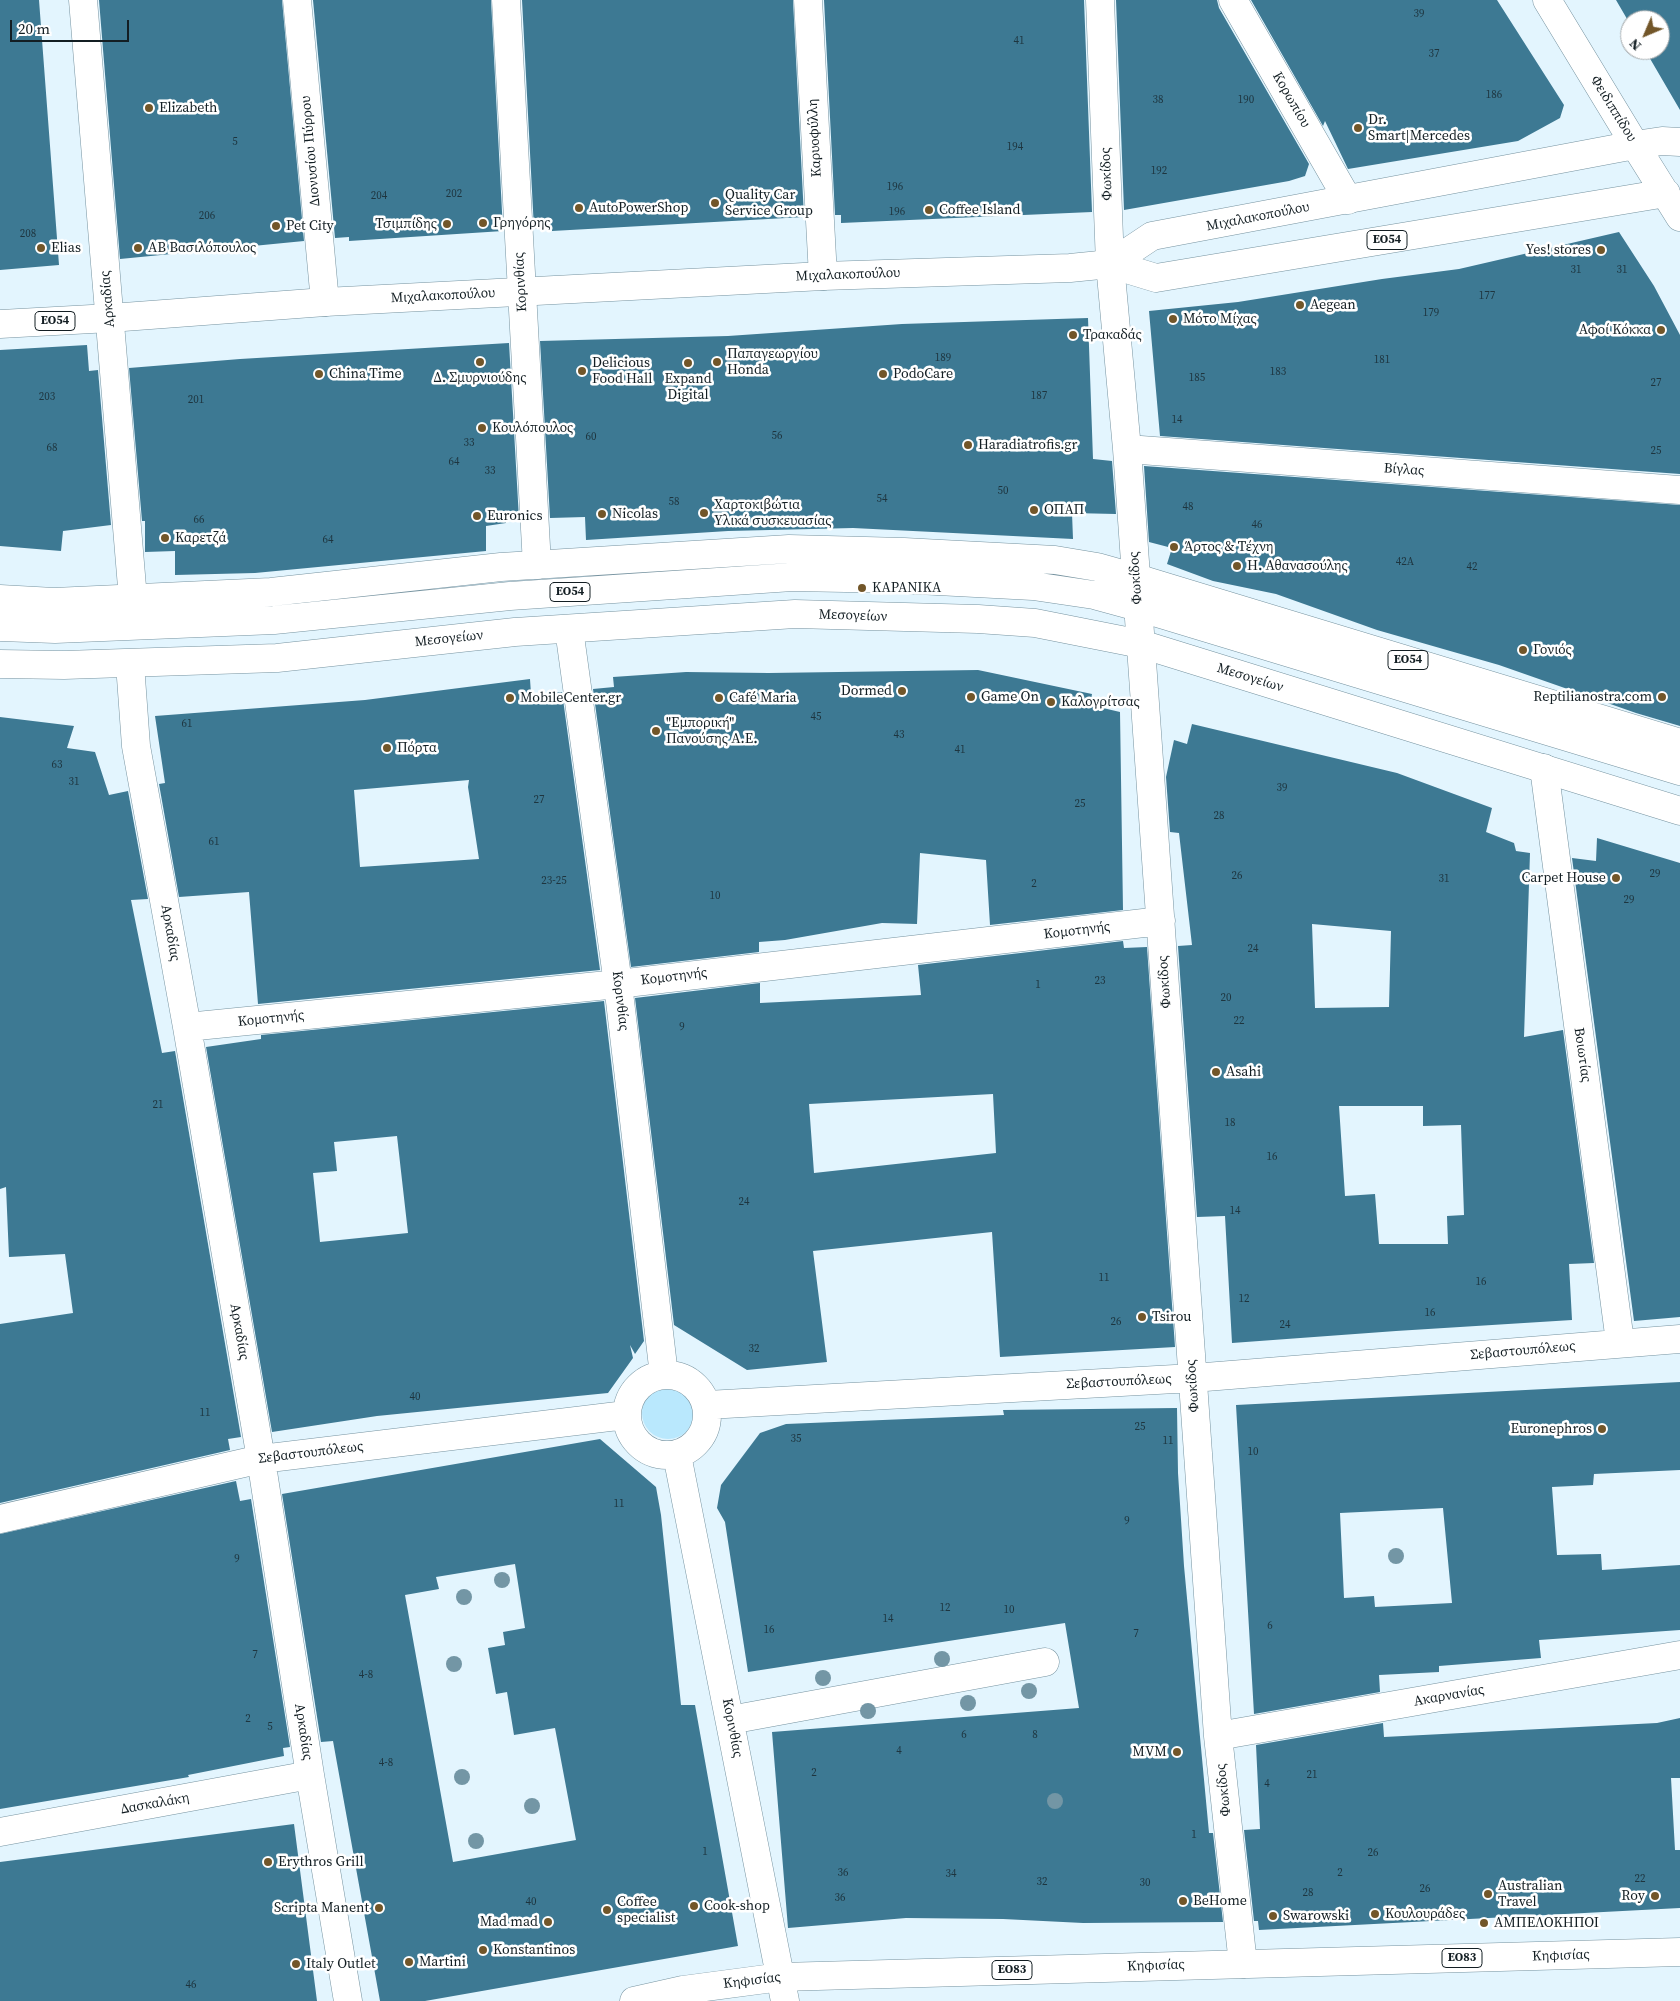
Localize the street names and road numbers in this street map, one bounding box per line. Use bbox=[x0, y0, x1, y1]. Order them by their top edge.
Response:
street label: Κορωπίου bbox=[1268, 69, 1314, 131]
street label: Φειδιππίδου bbox=[1586, 73, 1640, 145]
street label: Διονυσίου Πύρρου bbox=[298, 95, 324, 207]
street label: Καρυοφύλλη bbox=[805, 98, 825, 178]
street label: Φωκίδος bbox=[1098, 147, 1116, 201]
street label: Μιχαλακοπούλου bbox=[1205, 199, 1311, 235]
road number: ΕΟ54 bbox=[1367, 230, 1407, 250]
street label: Κορινθίας bbox=[511, 252, 531, 312]
street label: Μιχαλακοπούλου bbox=[795, 265, 901, 285]
street label: Αρκαδίας bbox=[97, 270, 119, 328]
street label: Μιχαλακοπούλου bbox=[390, 285, 496, 307]
road number: ΕΟ54 bbox=[35, 312, 75, 331]
street label: Βίγλας bbox=[1383, 460, 1425, 480]
street label: Φωκίδος bbox=[1126, 551, 1146, 605]
road number: ΕΟ54 bbox=[550, 582, 590, 602]
street label: Μεσογείων bbox=[818, 606, 888, 626]
street label: Μεσογείων bbox=[414, 627, 484, 651]
road number: ΕΟ54 bbox=[1388, 650, 1428, 670]
street label: Μεσογείων bbox=[1215, 660, 1285, 696]
street label: Αρκαδίας bbox=[157, 903, 183, 963]
street label: Κομοτηνής bbox=[1043, 919, 1111, 943]
street label: Φωκίδος bbox=[1155, 955, 1175, 1009]
street label: Κομοτηνής bbox=[640, 965, 708, 989]
street label: Κορινθίας bbox=[608, 970, 632, 1032]
street label: Κομοτηνής bbox=[237, 1007, 305, 1031]
street label: Βοιωτίας bbox=[1570, 1026, 1594, 1084]
street label: Αρκαδίας bbox=[226, 1302, 252, 1362]
street label: Σεβαστουπόλεως bbox=[1470, 1338, 1576, 1364]
street label: Φωκίδος bbox=[1183, 1359, 1203, 1413]
street label: Σεβαστουπόλεως bbox=[1066, 1371, 1172, 1393]
street label: Σεβαστουπόλεως bbox=[258, 1438, 364, 1468]
street label: Ακαρνανίας bbox=[1412, 1682, 1486, 1710]
street label: Κορινθίας bbox=[718, 1697, 746, 1759]
street label: Αρκαδίας bbox=[290, 1702, 316, 1762]
street label: Φωκίδος bbox=[1213, 1763, 1235, 1817]
street label: Δασκαλάκη bbox=[119, 1790, 191, 1818]
street label: Κηφισίας bbox=[1532, 1947, 1590, 1965]
road number: ΕΟ83 bbox=[1442, 1949, 1482, 1968]
street label: Κηφισίας bbox=[1127, 1957, 1185, 1975]
road number: ΕΟ83 bbox=[992, 1960, 1032, 1980]
street label: Κηφισίας bbox=[722, 1969, 782, 1993]

